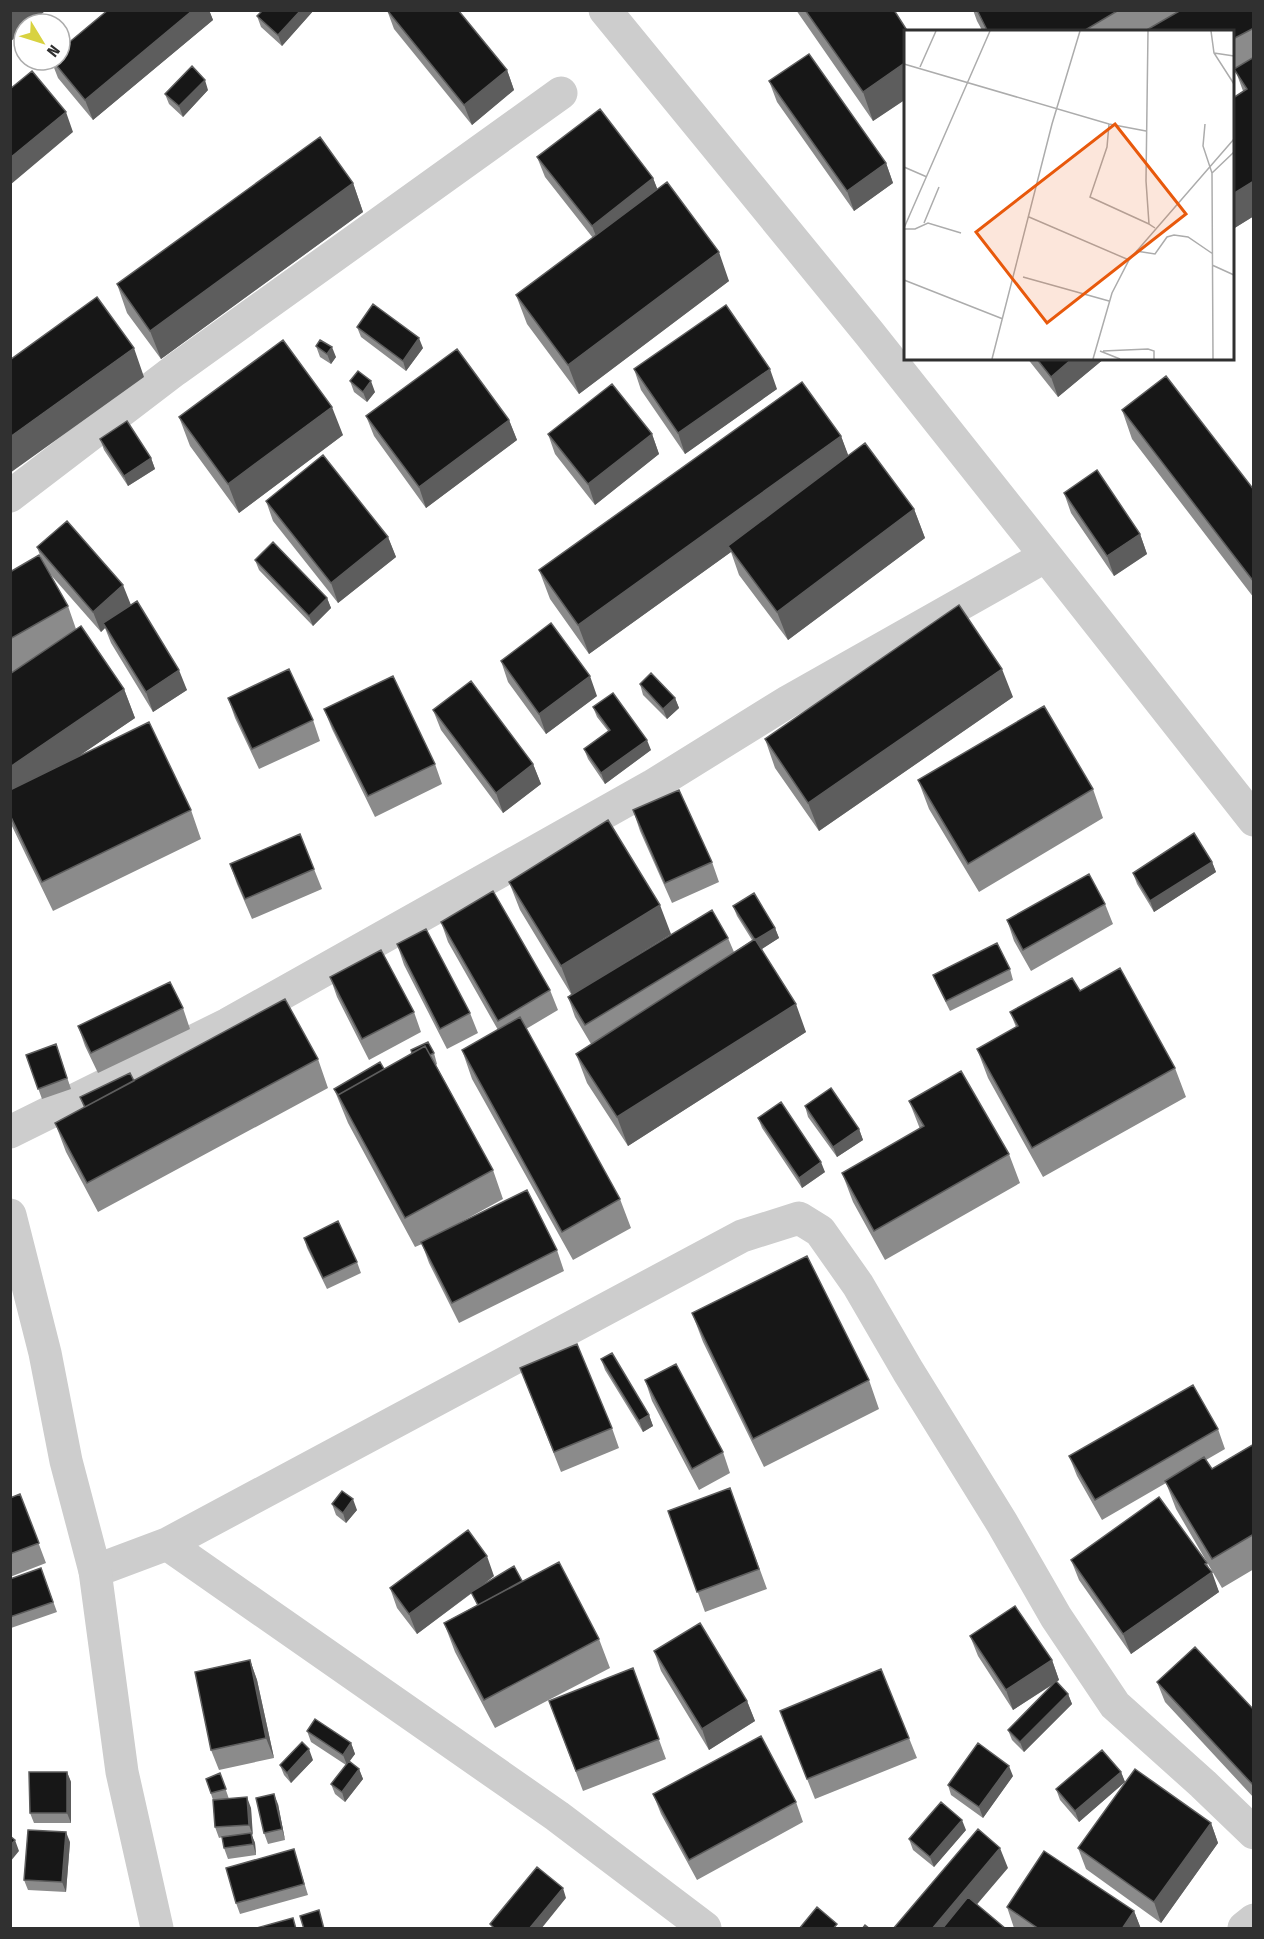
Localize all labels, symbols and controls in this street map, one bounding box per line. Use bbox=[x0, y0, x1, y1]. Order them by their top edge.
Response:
north arrow bbox=[12, 12, 72, 72]
inset map bbox=[904, 30, 1234, 360]
text: N bbox=[43, 41, 64, 61]

